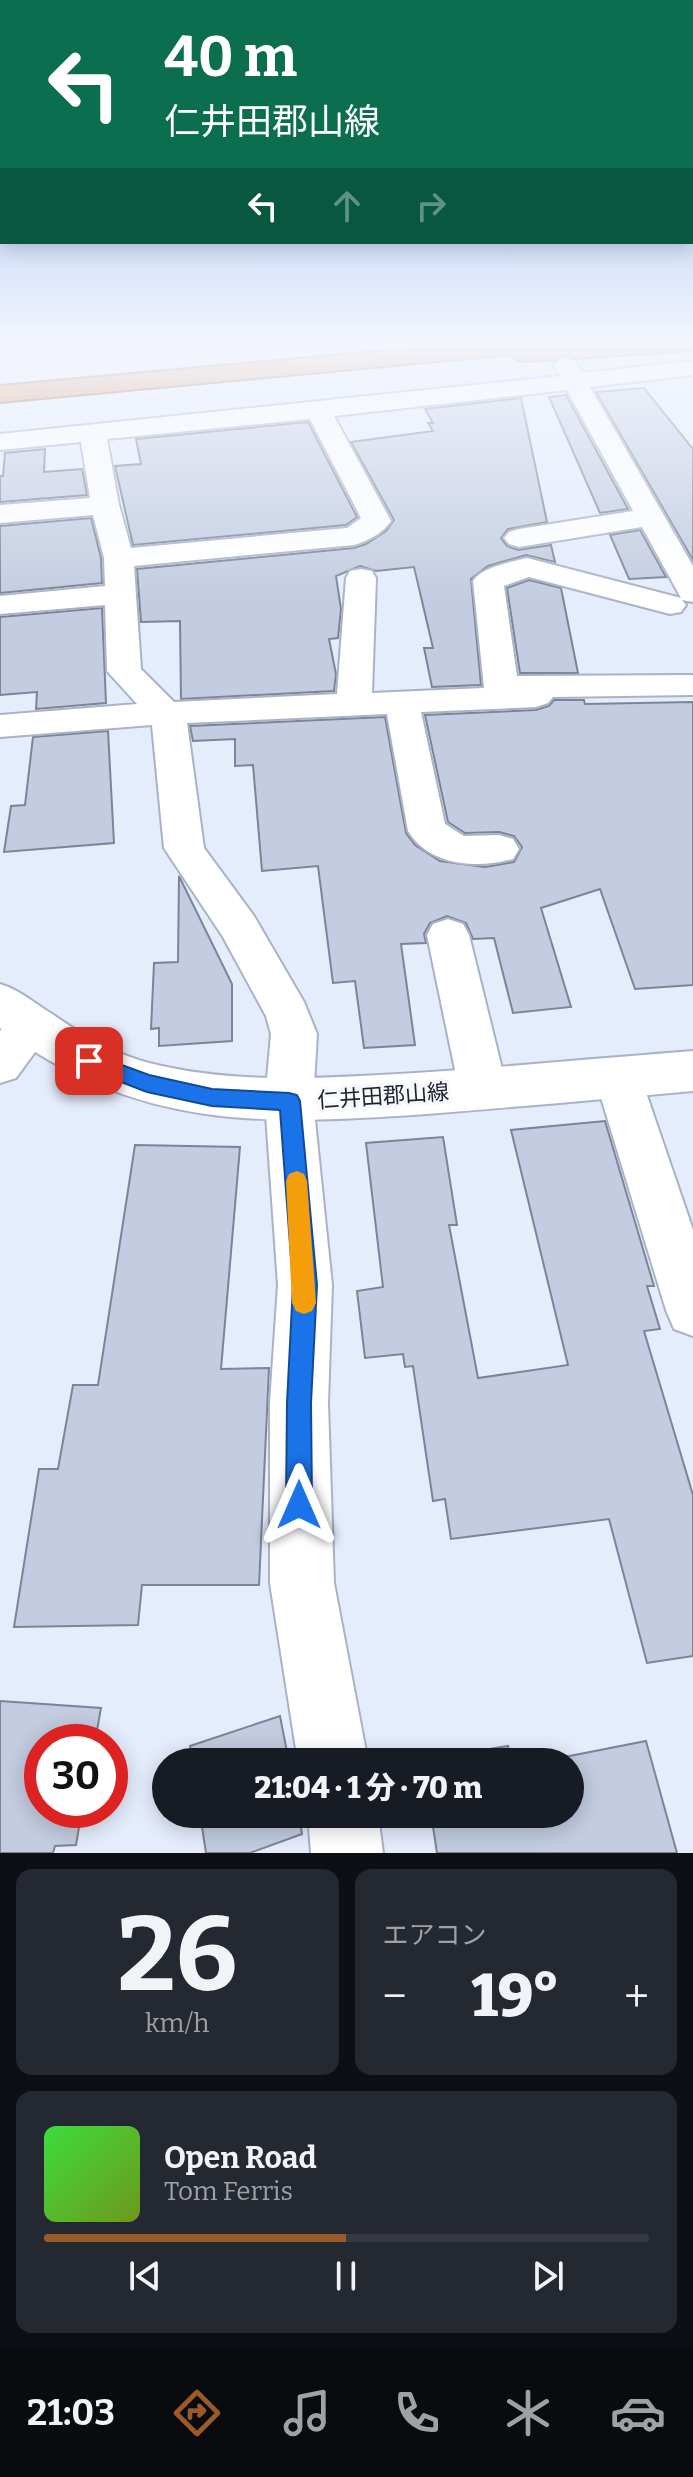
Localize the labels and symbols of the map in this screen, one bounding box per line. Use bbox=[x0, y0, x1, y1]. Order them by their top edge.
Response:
pin bbox=[55, 1027, 123, 1095]
street label: 仁井田郡山線 bbox=[316, 1078, 450, 1114]
position arrow bbox=[257, 1463, 341, 1547]
speed limit sign: 30 bbox=[24, 1724, 128, 1828]

